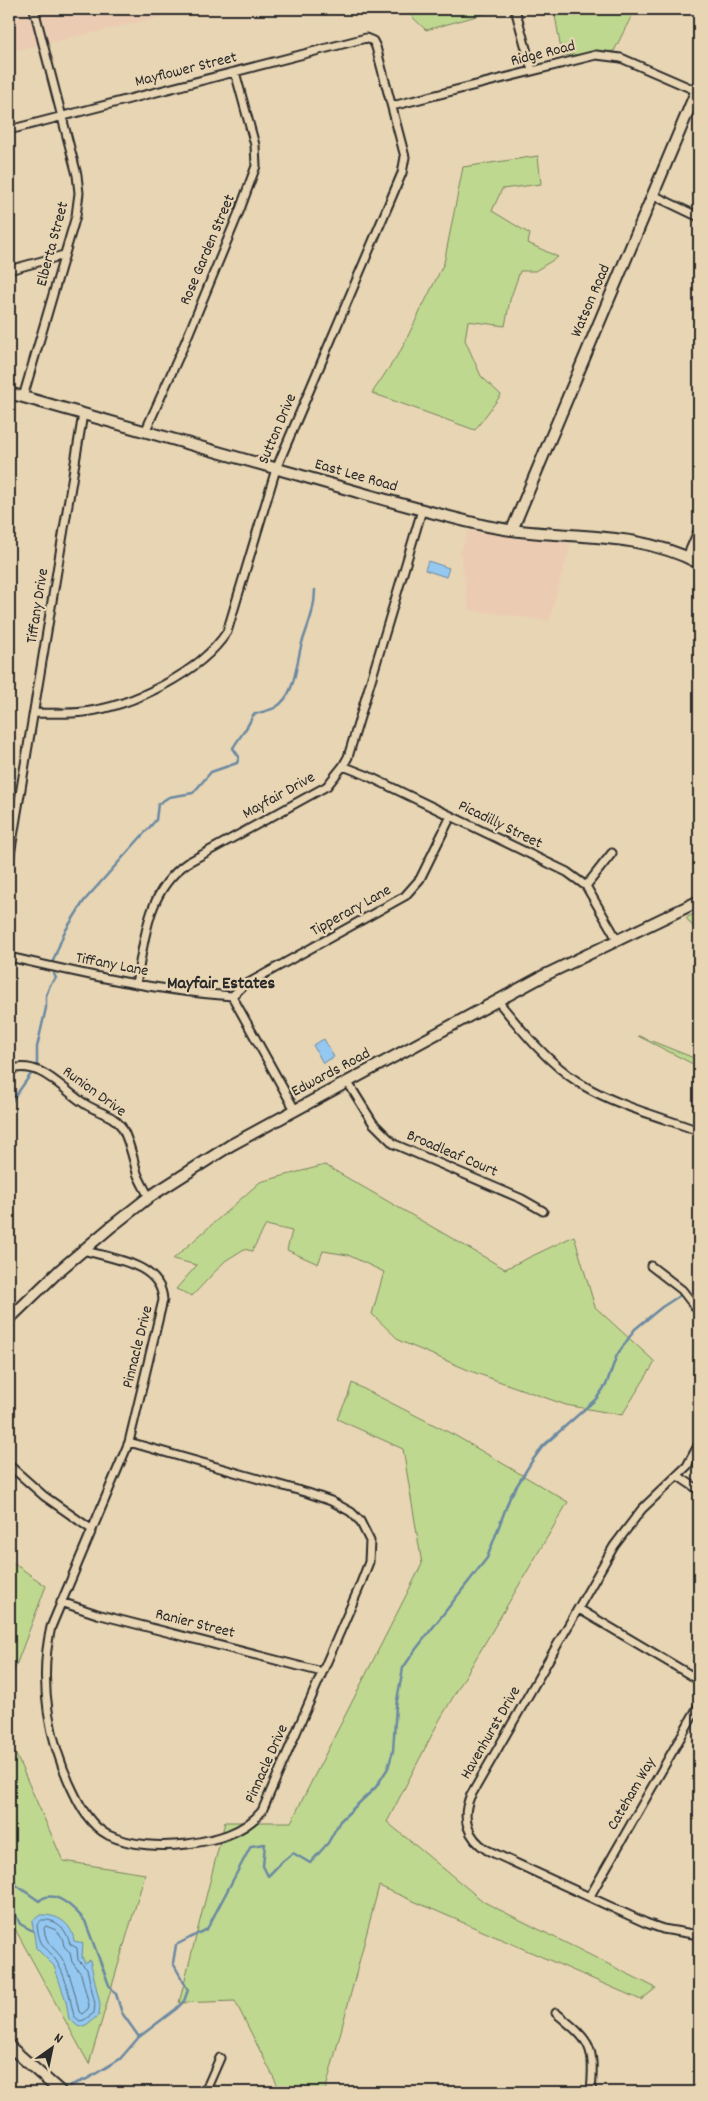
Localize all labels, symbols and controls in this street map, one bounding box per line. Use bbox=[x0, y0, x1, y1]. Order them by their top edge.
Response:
street label: Ridge Road bbox=[508, 35, 578, 73]
street label: Mayflower Street bbox=[133, 46, 239, 94]
street label: Rose Garden Street bbox=[174, 191, 242, 309]
street label: Elberta Street bbox=[31, 199, 75, 289]
street label: Watson Road bbox=[565, 261, 617, 341]
street label: Sutton Drive bbox=[253, 390, 303, 468]
street label: East Lee Road bbox=[312, 453, 400, 499]
street label: Tiffany Drive bbox=[21, 567, 55, 645]
street label: Mayfair Drive bbox=[239, 767, 319, 825]
street label: Picadilly Street bbox=[454, 795, 546, 855]
street label: Tipperary Lane bbox=[306, 879, 396, 943]
street label: Tiffany Lane bbox=[74, 947, 150, 983]
district label: Mayfair Estates bbox=[167, 972, 275, 997]
street label: Edwards Road bbox=[287, 1043, 375, 1103]
street label: Runion Drive bbox=[57, 1061, 131, 1123]
street label: Broadleaf Court bbox=[403, 1124, 501, 1184]
street label: Pinnacle Drive bbox=[117, 1303, 159, 1391]
street label: Ranier Street bbox=[153, 1603, 237, 1645]
street label: Havenhurst Drive bbox=[455, 1682, 527, 1784]
street label: Pinnacle Drive bbox=[239, 1721, 295, 1807]
street label: Cateham Way bbox=[602, 1753, 662, 1835]
north arrow bbox=[28, 2024, 78, 2074]
text: N bbox=[50, 2029, 66, 2049]

